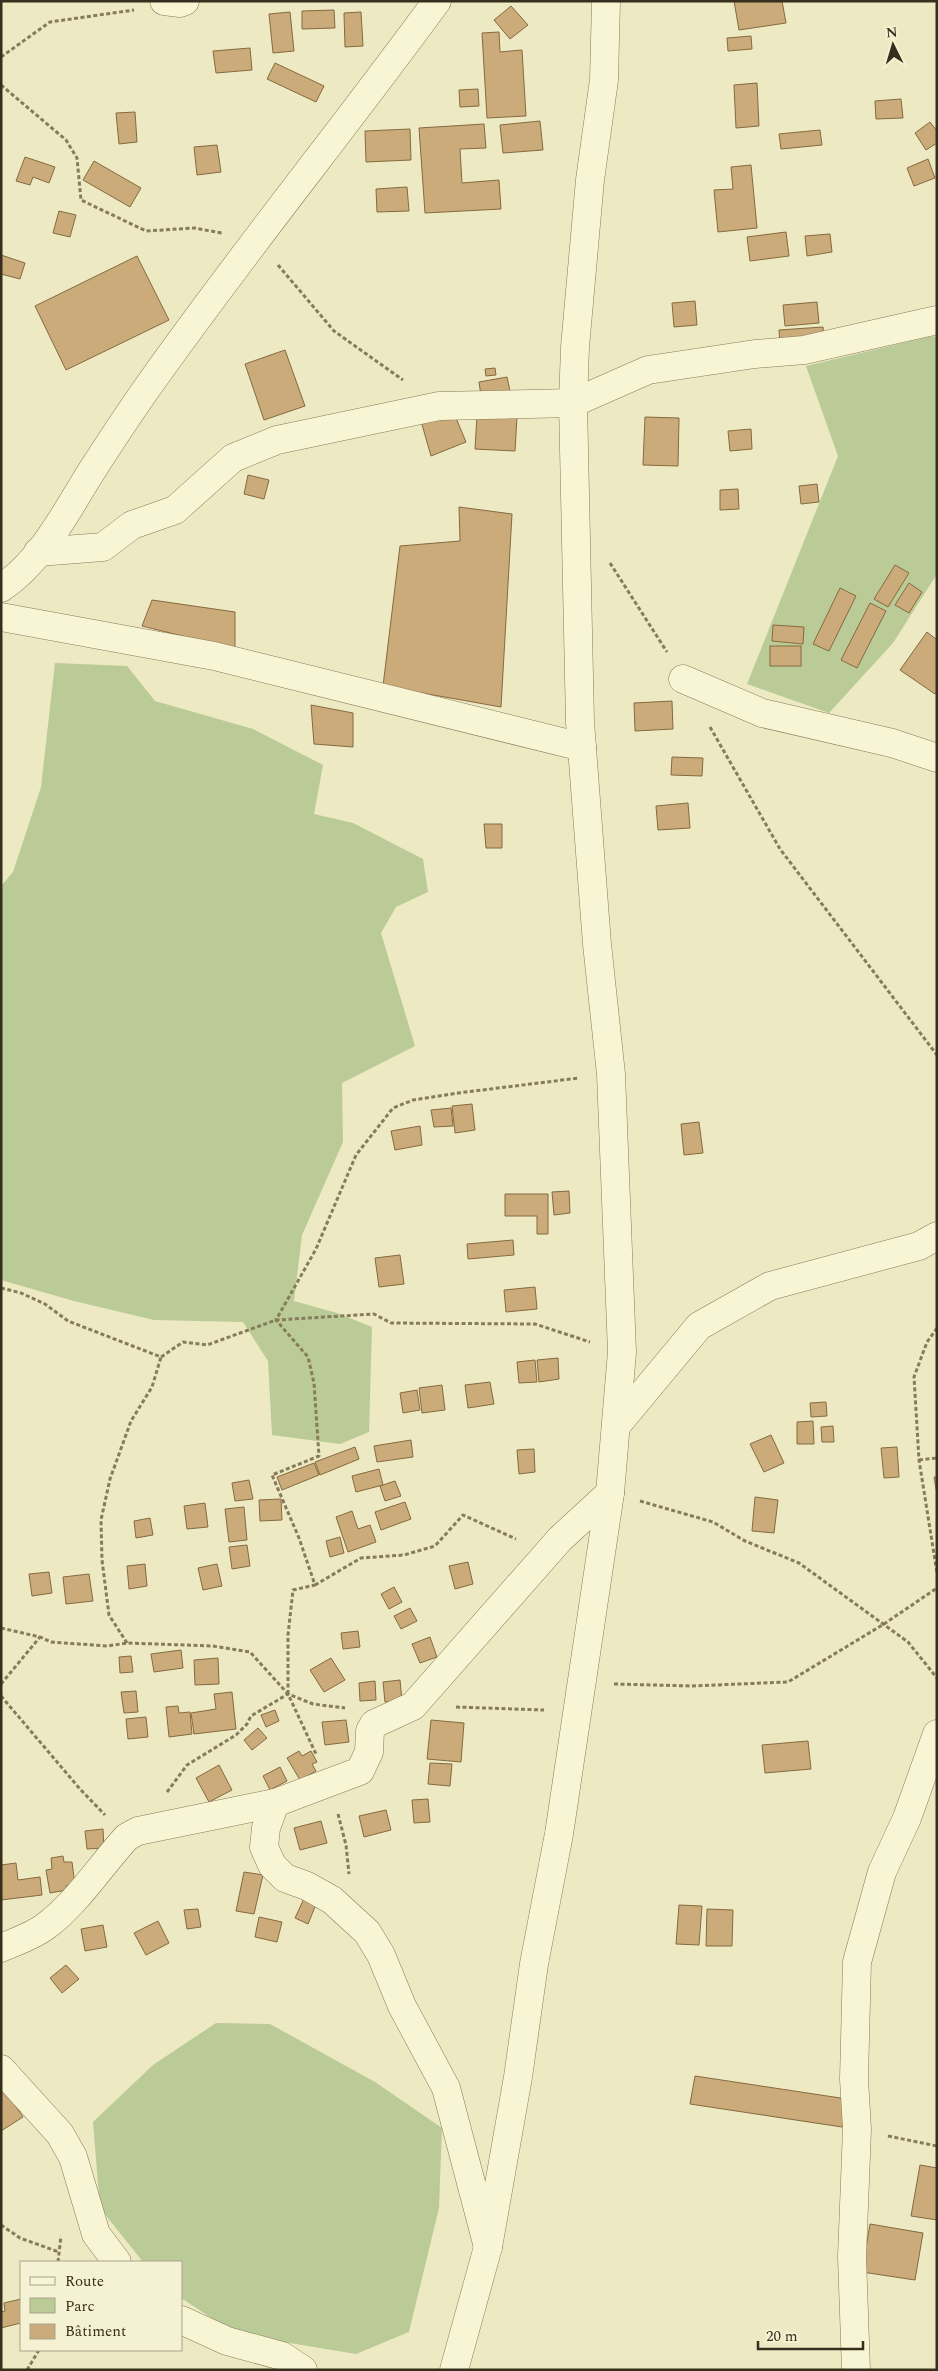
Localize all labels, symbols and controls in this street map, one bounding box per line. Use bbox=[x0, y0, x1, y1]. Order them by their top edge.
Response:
north arrow bbox=[868, 20, 918, 70]
text: N bbox=[885, 22, 899, 44]
legend bbox=[20, 2261, 182, 2351]
text: Route bbox=[65, 2270, 104, 2293]
text: Parc bbox=[65, 2295, 95, 2318]
scale bar bbox=[758, 2318, 863, 2350]
text: Bâtiment bbox=[65, 2320, 126, 2343]
text: 20 m bbox=[766, 2325, 798, 2348]

